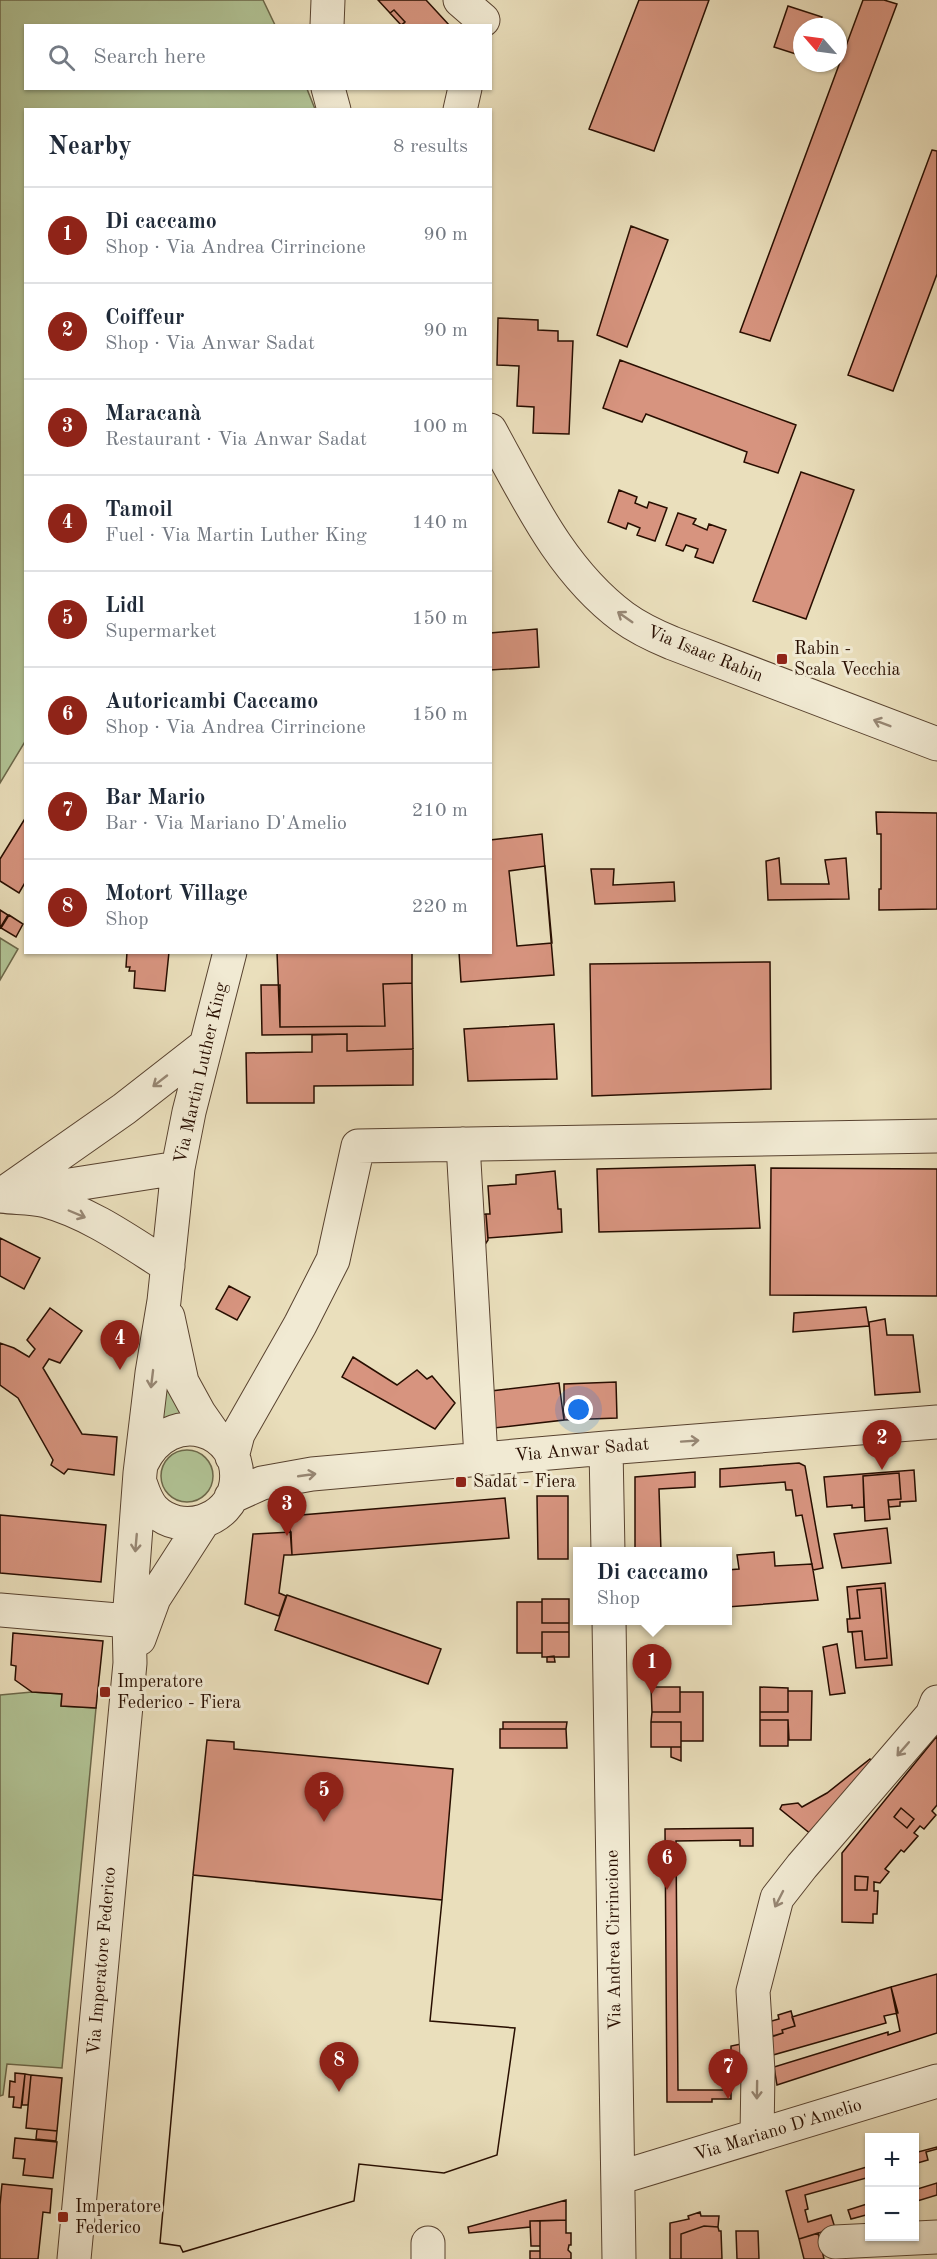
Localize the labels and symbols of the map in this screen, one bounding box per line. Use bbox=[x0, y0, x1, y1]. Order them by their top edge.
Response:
north arrow bbox=[793, 18, 847, 72]
one-way arrow bbox=[617, 611, 633, 623]
street label: Via Isaac Rabin bbox=[645, 623, 766, 685]
place label: Rabin - Scala Vecchia bbox=[794, 640, 900, 679]
marker: Rabin - Scala Vecchia bbox=[775, 652, 789, 666]
one-way arrow bbox=[874, 717, 892, 728]
street label: Via Martin Luther King bbox=[171, 980, 231, 1165]
one-way arrow bbox=[152, 1074, 168, 1087]
one-way arrow bbox=[67, 1209, 85, 1220]
pin: 4 bbox=[100, 1320, 140, 1370]
one-way arrow bbox=[146, 1369, 157, 1389]
your location bbox=[564, 1395, 593, 1424]
pin: 2 bbox=[862, 1420, 902, 1470]
street label: Via Anwar Sadat bbox=[514, 1435, 650, 1465]
one-way arrow bbox=[679, 1435, 699, 1446]
one-way arrow bbox=[297, 1469, 317, 1480]
place label: Sadat - Fiera bbox=[473, 1473, 576, 1491]
marker: Sadat - Fiera bbox=[454, 1475, 468, 1489]
pin: 3 bbox=[268, 1486, 306, 1536]
one-way arrow bbox=[130, 1532, 141, 1552]
pin: 1 bbox=[632, 1644, 672, 1694]
place label: Imperatore Federico - Fiera bbox=[117, 1673, 241, 1712]
marker: Imperatore Federico - Fiera bbox=[98, 1685, 112, 1699]
one-way arrow bbox=[896, 1741, 910, 1756]
pin: 5 bbox=[304, 1772, 344, 1822]
pin: 6 bbox=[648, 1840, 686, 1890]
street label: Via Andrea Cirrincione bbox=[603, 1850, 625, 2030]
street label: Via Imperatore Federico bbox=[85, 1866, 119, 2056]
one-way arrow bbox=[772, 1890, 784, 1908]
pin: 8 bbox=[320, 2042, 358, 2092]
pin: 7 bbox=[708, 2050, 748, 2099]
one-way arrow bbox=[752, 2079, 763, 2099]
street label: Via Mariano D'Amelio bbox=[692, 2096, 864, 2164]
place label: Imperatore Federico bbox=[75, 2198, 161, 2237]
marker: Imperatore Federico bbox=[56, 2210, 70, 2224]

